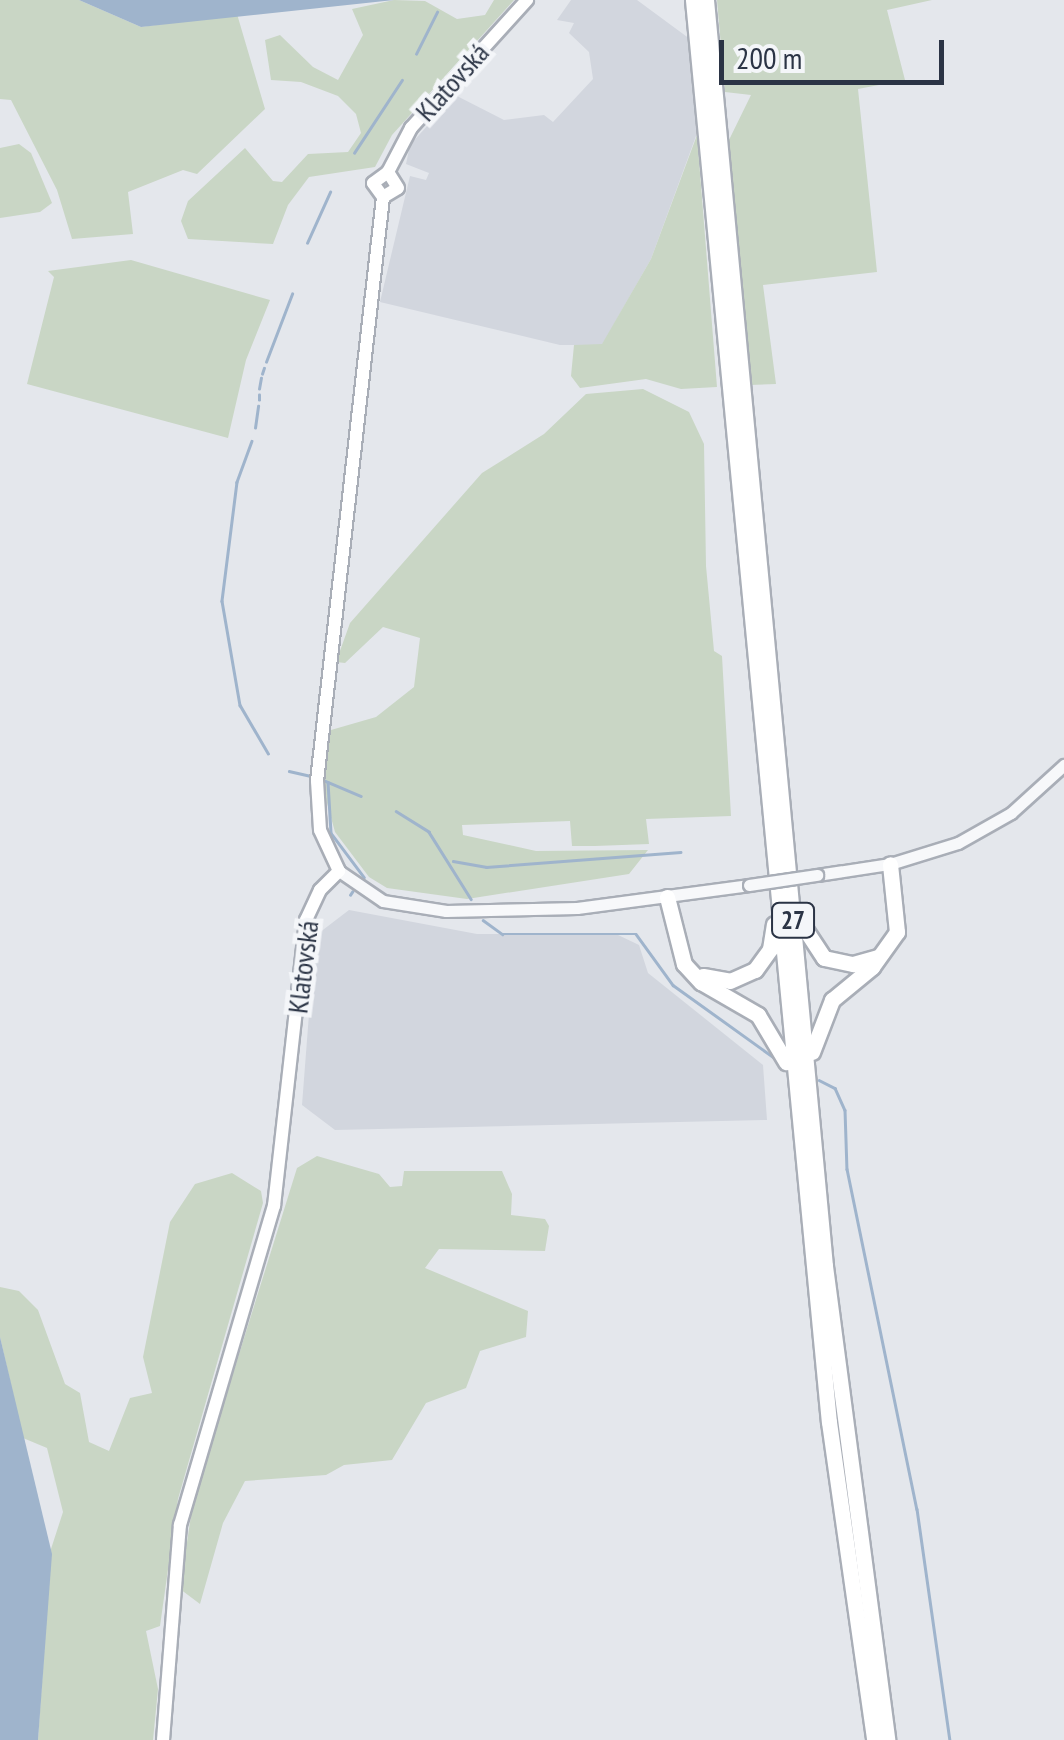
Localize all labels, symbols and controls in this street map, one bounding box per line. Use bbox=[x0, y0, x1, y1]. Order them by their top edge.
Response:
scale bar bbox=[724, 20, 949, 82]
street label: Klatovská bbox=[408, 36, 496, 128]
text: 200 m bbox=[736, 38, 802, 77]
road number: 27 bbox=[770, 900, 816, 940]
street label: Klatovská bbox=[281, 919, 325, 1015]

